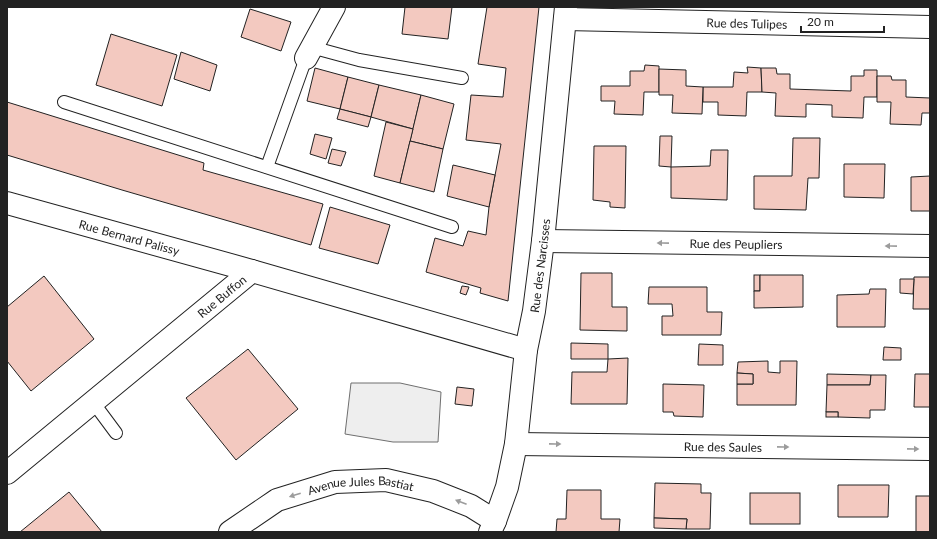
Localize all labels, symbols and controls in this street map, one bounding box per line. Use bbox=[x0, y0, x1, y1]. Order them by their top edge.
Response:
scale bar bbox=[801, 8, 884, 34]
text: 20 m bbox=[807, 14, 834, 29]
street label: Rue des Tulipes bbox=[706, 15, 788, 31]
street label: Rue Bernard Palissy bbox=[77, 216, 182, 258]
street label: Rue des Narcisses bbox=[526, 218, 553, 314]
street label: Rue des Peupliers bbox=[689, 235, 783, 252]
one-way arrow bbox=[657, 239, 669, 246]
one-way arrow bbox=[884, 243, 897, 249]
street label: Rue Buffon bbox=[194, 272, 249, 321]
street label: Rue des Saules bbox=[684, 439, 762, 454]
one-way arrow bbox=[549, 441, 562, 447]
one-way arrow bbox=[777, 444, 790, 450]
one-way arrow bbox=[907, 446, 920, 452]
street label: Avenue Jules Bastiat bbox=[305, 473, 416, 498]
one-way arrow bbox=[288, 492, 300, 498]
one-way arrow bbox=[455, 499, 467, 505]

